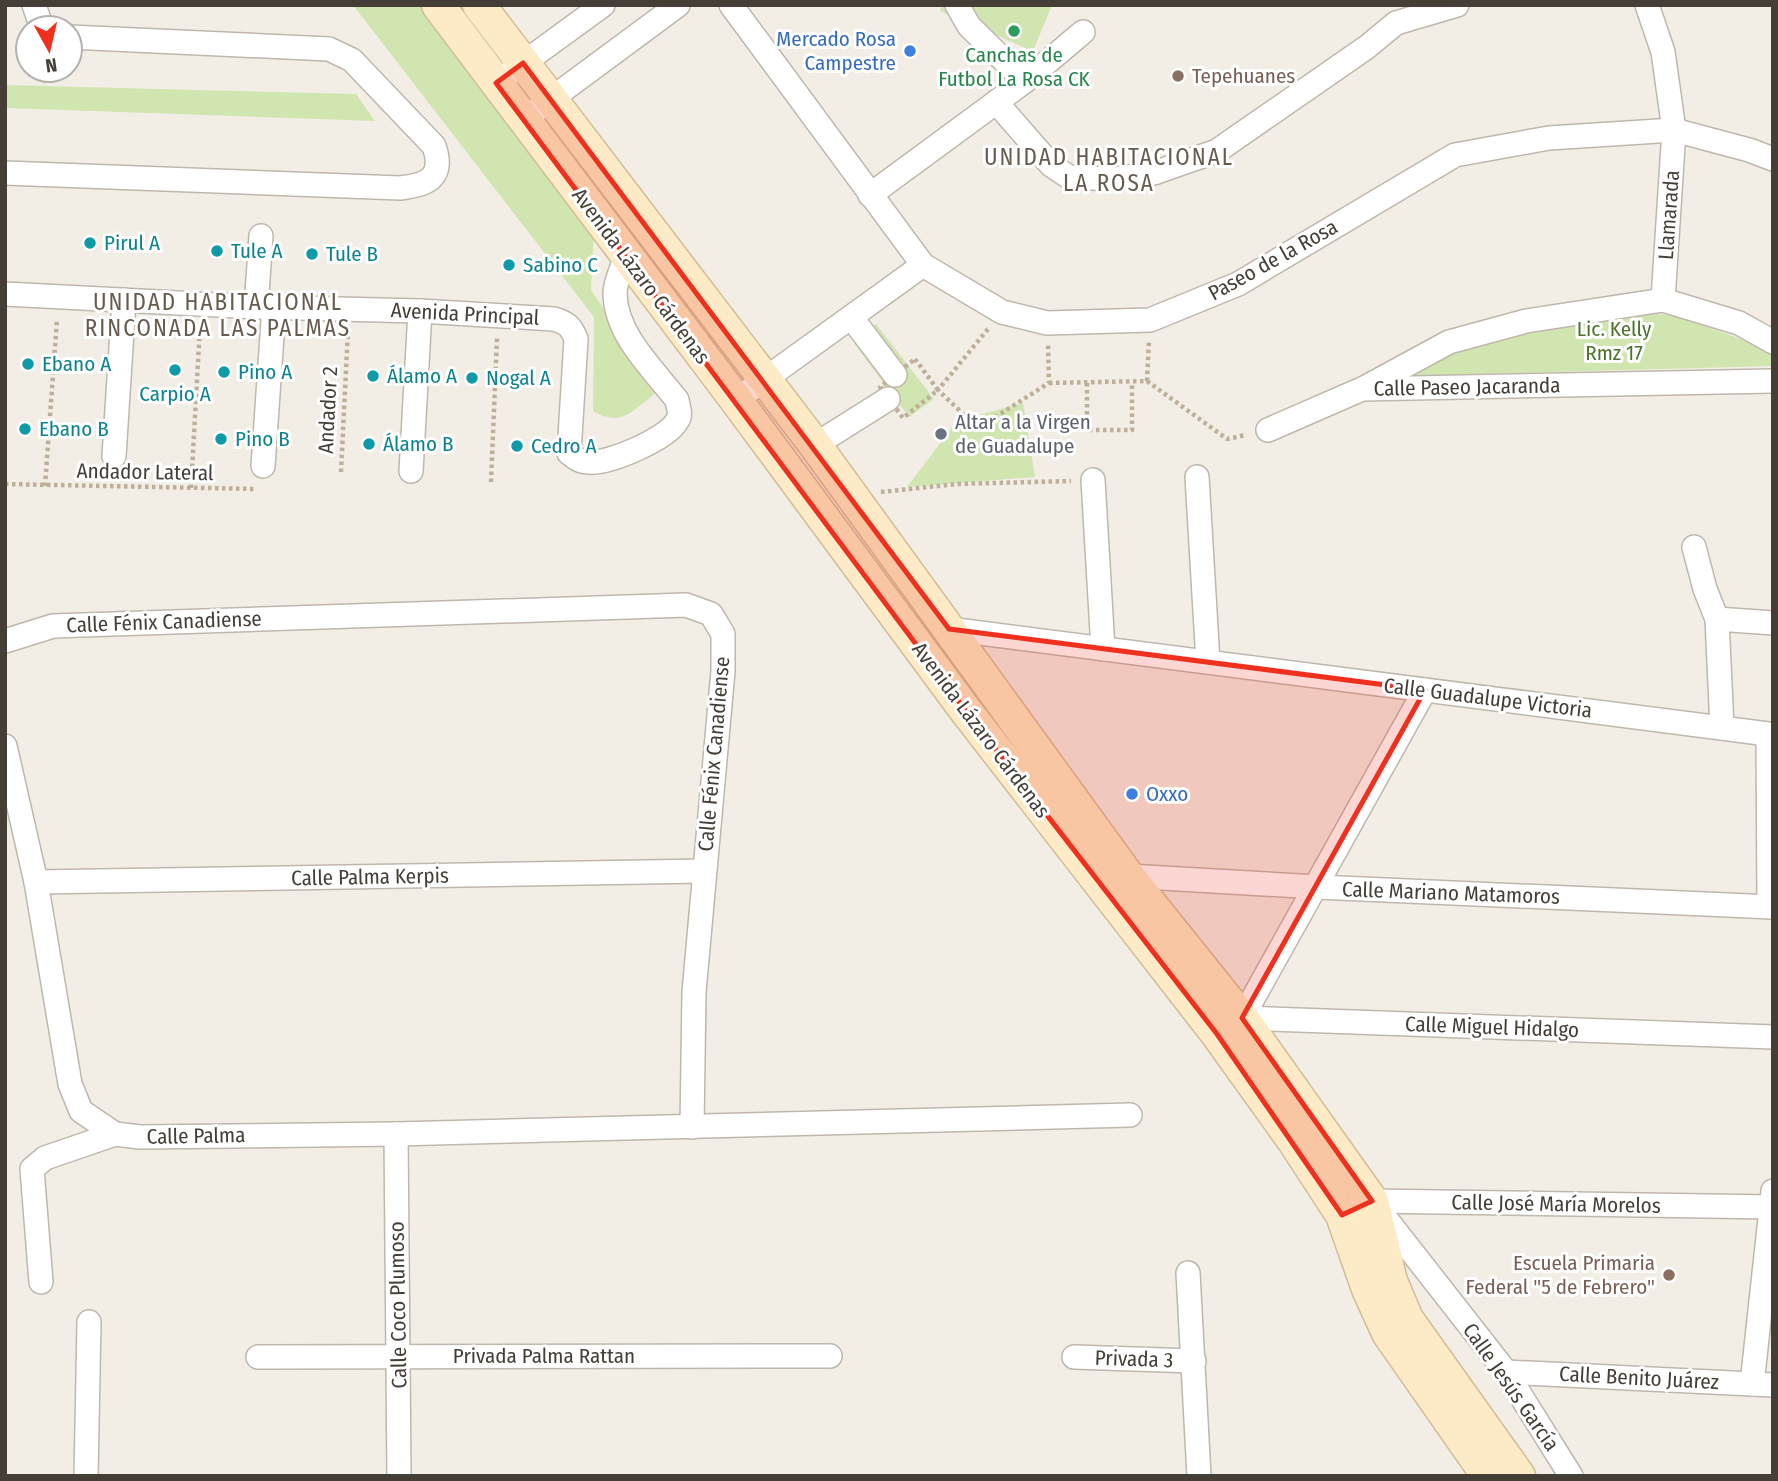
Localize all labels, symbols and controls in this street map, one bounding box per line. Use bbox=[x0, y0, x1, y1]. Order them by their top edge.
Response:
north arrow bbox=[14, 14, 84, 84]
marker: Canchas de Futbol La Rosa CK bbox=[1006, 23, 1022, 39]
place label: Mercado Rosa Campestre bbox=[776, 26, 896, 76]
place label: Canchas de Futbol La Rosa CK bbox=[938, 42, 1091, 92]
marker: Mercado Rosa Campestre bbox=[902, 43, 918, 59]
text: N bbox=[44, 53, 59, 78]
place label: Tepehuanes bbox=[1192, 63, 1295, 89]
marker: Tepehuanes bbox=[1170, 68, 1186, 84]
district label: UNIDAD HABITACIONAL LA ROSA bbox=[984, 143, 1234, 197]
street label: Llamarada bbox=[1653, 169, 1685, 261]
street label: Avenida Lázaro Cárdenas bbox=[566, 183, 716, 369]
street label: Paseo de la Rosa bbox=[1204, 214, 1342, 306]
place label: Pirul A bbox=[104, 230, 160, 256]
marker: Pirul A bbox=[82, 235, 98, 251]
place label: Tule A bbox=[231, 238, 283, 264]
place label: Tule B bbox=[326, 241, 378, 267]
marker: Tule A bbox=[209, 243, 225, 259]
marker: Tule B bbox=[304, 246, 320, 262]
place label: Sabino C bbox=[523, 252, 598, 278]
marker: Sabino C bbox=[501, 257, 517, 273]
district label: UNIDAD HABITACIONAL RINCONADA LAS PALMAS bbox=[85, 288, 351, 342]
street label: Avenida Principal bbox=[390, 297, 540, 331]
park label: Lic. Kelly Rmz 17 bbox=[1577, 316, 1652, 366]
place label: Ebano A bbox=[42, 351, 111, 377]
marker: Ebano A bbox=[20, 356, 36, 372]
place label: Pino A bbox=[238, 359, 292, 385]
marker: Carpio A bbox=[167, 362, 183, 378]
place label: Álamo A bbox=[387, 363, 457, 389]
marker: Pino A bbox=[216, 364, 232, 380]
place label: Nogal A bbox=[486, 365, 551, 391]
street label: Andador 2 bbox=[313, 366, 343, 454]
marker: Álamo A bbox=[365, 368, 381, 384]
marker: Nogal A bbox=[464, 370, 480, 386]
street label: Calle Paseo Jacaranda bbox=[1373, 372, 1561, 402]
place label: Carpio A bbox=[139, 381, 211, 407]
place label: Altar a la Virgen de Guadalupe bbox=[955, 409, 1091, 459]
place label: Ebano B bbox=[39, 416, 109, 442]
marker: Ebano B bbox=[17, 421, 33, 437]
place label: Pino B bbox=[235, 426, 290, 452]
marker: Altar a la Virgen de Guadalupe bbox=[933, 426, 949, 442]
marker: Pino B bbox=[213, 431, 229, 447]
place label: Álamo B bbox=[383, 431, 453, 457]
place label: Cedro A bbox=[531, 433, 597, 459]
marker: Álamo B bbox=[361, 436, 377, 452]
marker: Cedro A bbox=[509, 438, 525, 454]
street label: Andador Lateral bbox=[76, 458, 214, 486]
street label: Calle Fénix Canadiense bbox=[66, 606, 262, 638]
street label: Avenida Lázaro Cárdenas bbox=[906, 637, 1056, 823]
street label: Calle Fénix Canadiense bbox=[693, 655, 735, 853]
street label: Calle Guadalupe Victoria bbox=[1382, 672, 1594, 724]
place label: Oxxo bbox=[1146, 781, 1188, 807]
marker: Oxxo bbox=[1124, 786, 1140, 802]
street label: Calle Palma Kerpis bbox=[291, 863, 449, 891]
street label: Calle Mariano Matamoros bbox=[1342, 876, 1561, 910]
street label: Calle Miguel Hidalgo bbox=[1405, 1011, 1579, 1043]
street label: Calle Palma bbox=[146, 1122, 246, 1150]
street label: Calle José María Morelos bbox=[1451, 1189, 1661, 1219]
street label: Calle Coco Plumoso bbox=[384, 1221, 412, 1389]
place label: Escuela Primaria Federal "5 de Febrero" bbox=[1466, 1250, 1655, 1300]
marker: Escuela Primaria Federal "5 de Febrero" bbox=[1661, 1267, 1677, 1283]
street label: Calle Jesús García bbox=[1457, 1318, 1565, 1456]
street label: Privada Palma Rattan bbox=[453, 1343, 635, 1369]
street label: Privada 3 bbox=[1094, 1345, 1174, 1373]
street label: Calle Benito Juárez bbox=[1558, 1361, 1720, 1395]

